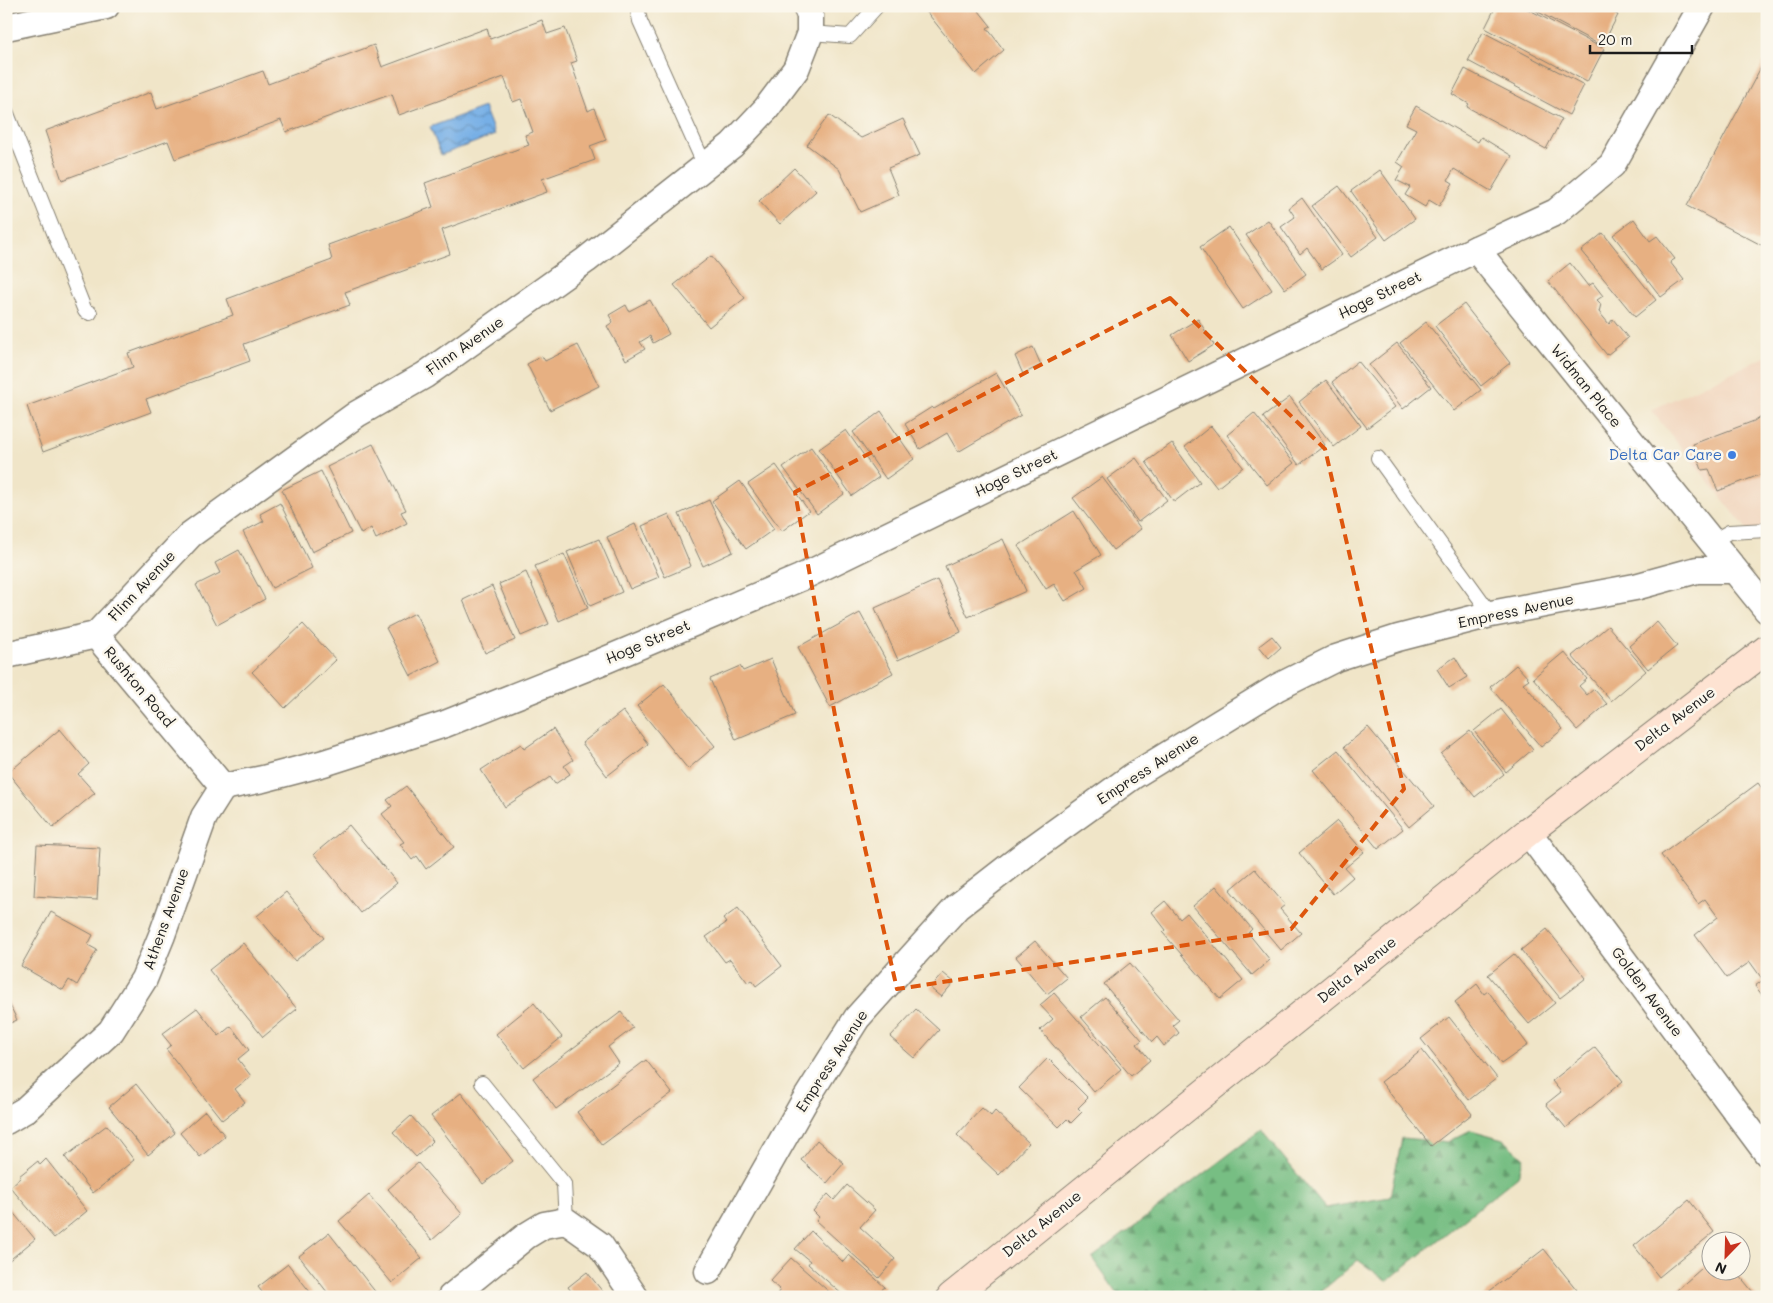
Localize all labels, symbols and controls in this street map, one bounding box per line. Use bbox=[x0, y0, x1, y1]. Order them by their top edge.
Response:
scale bar bbox=[1590, 22, 1693, 54]
text: 20 m bbox=[1598, 29, 1632, 49]
street label: Hoge Street bbox=[1335, 265, 1424, 323]
street label: Flinn Avenue bbox=[422, 311, 507, 379]
street label: Widman Place bbox=[1547, 339, 1627, 431]
street label: Hoge Street bbox=[971, 443, 1060, 501]
place label: Delta Car Care bbox=[1609, 444, 1722, 464]
marker: Delta Car Care bbox=[1726, 449, 1738, 461]
street label: Flinn Avenue bbox=[103, 546, 179, 625]
street label: Empress Avenue bbox=[1456, 588, 1576, 632]
street label: Hoge Street bbox=[602, 614, 693, 668]
street label: Rushton Road bbox=[100, 642, 179, 731]
street label: Delta Avenue bbox=[1630, 681, 1719, 755]
street label: Empress Avenue bbox=[1093, 728, 1202, 809]
street label: Athens Avenue bbox=[137, 865, 193, 972]
street label: Delta Avenue bbox=[1313, 931, 1400, 1007]
street label: Golden Avenue bbox=[1607, 942, 1688, 1040]
street label: Empress Avenue bbox=[791, 1006, 872, 1115]
street label: Delta Avenue bbox=[998, 1185, 1085, 1261]
north arrow bbox=[1700, 1230, 1750, 1280]
text: N bbox=[1712, 1258, 1729, 1279]

